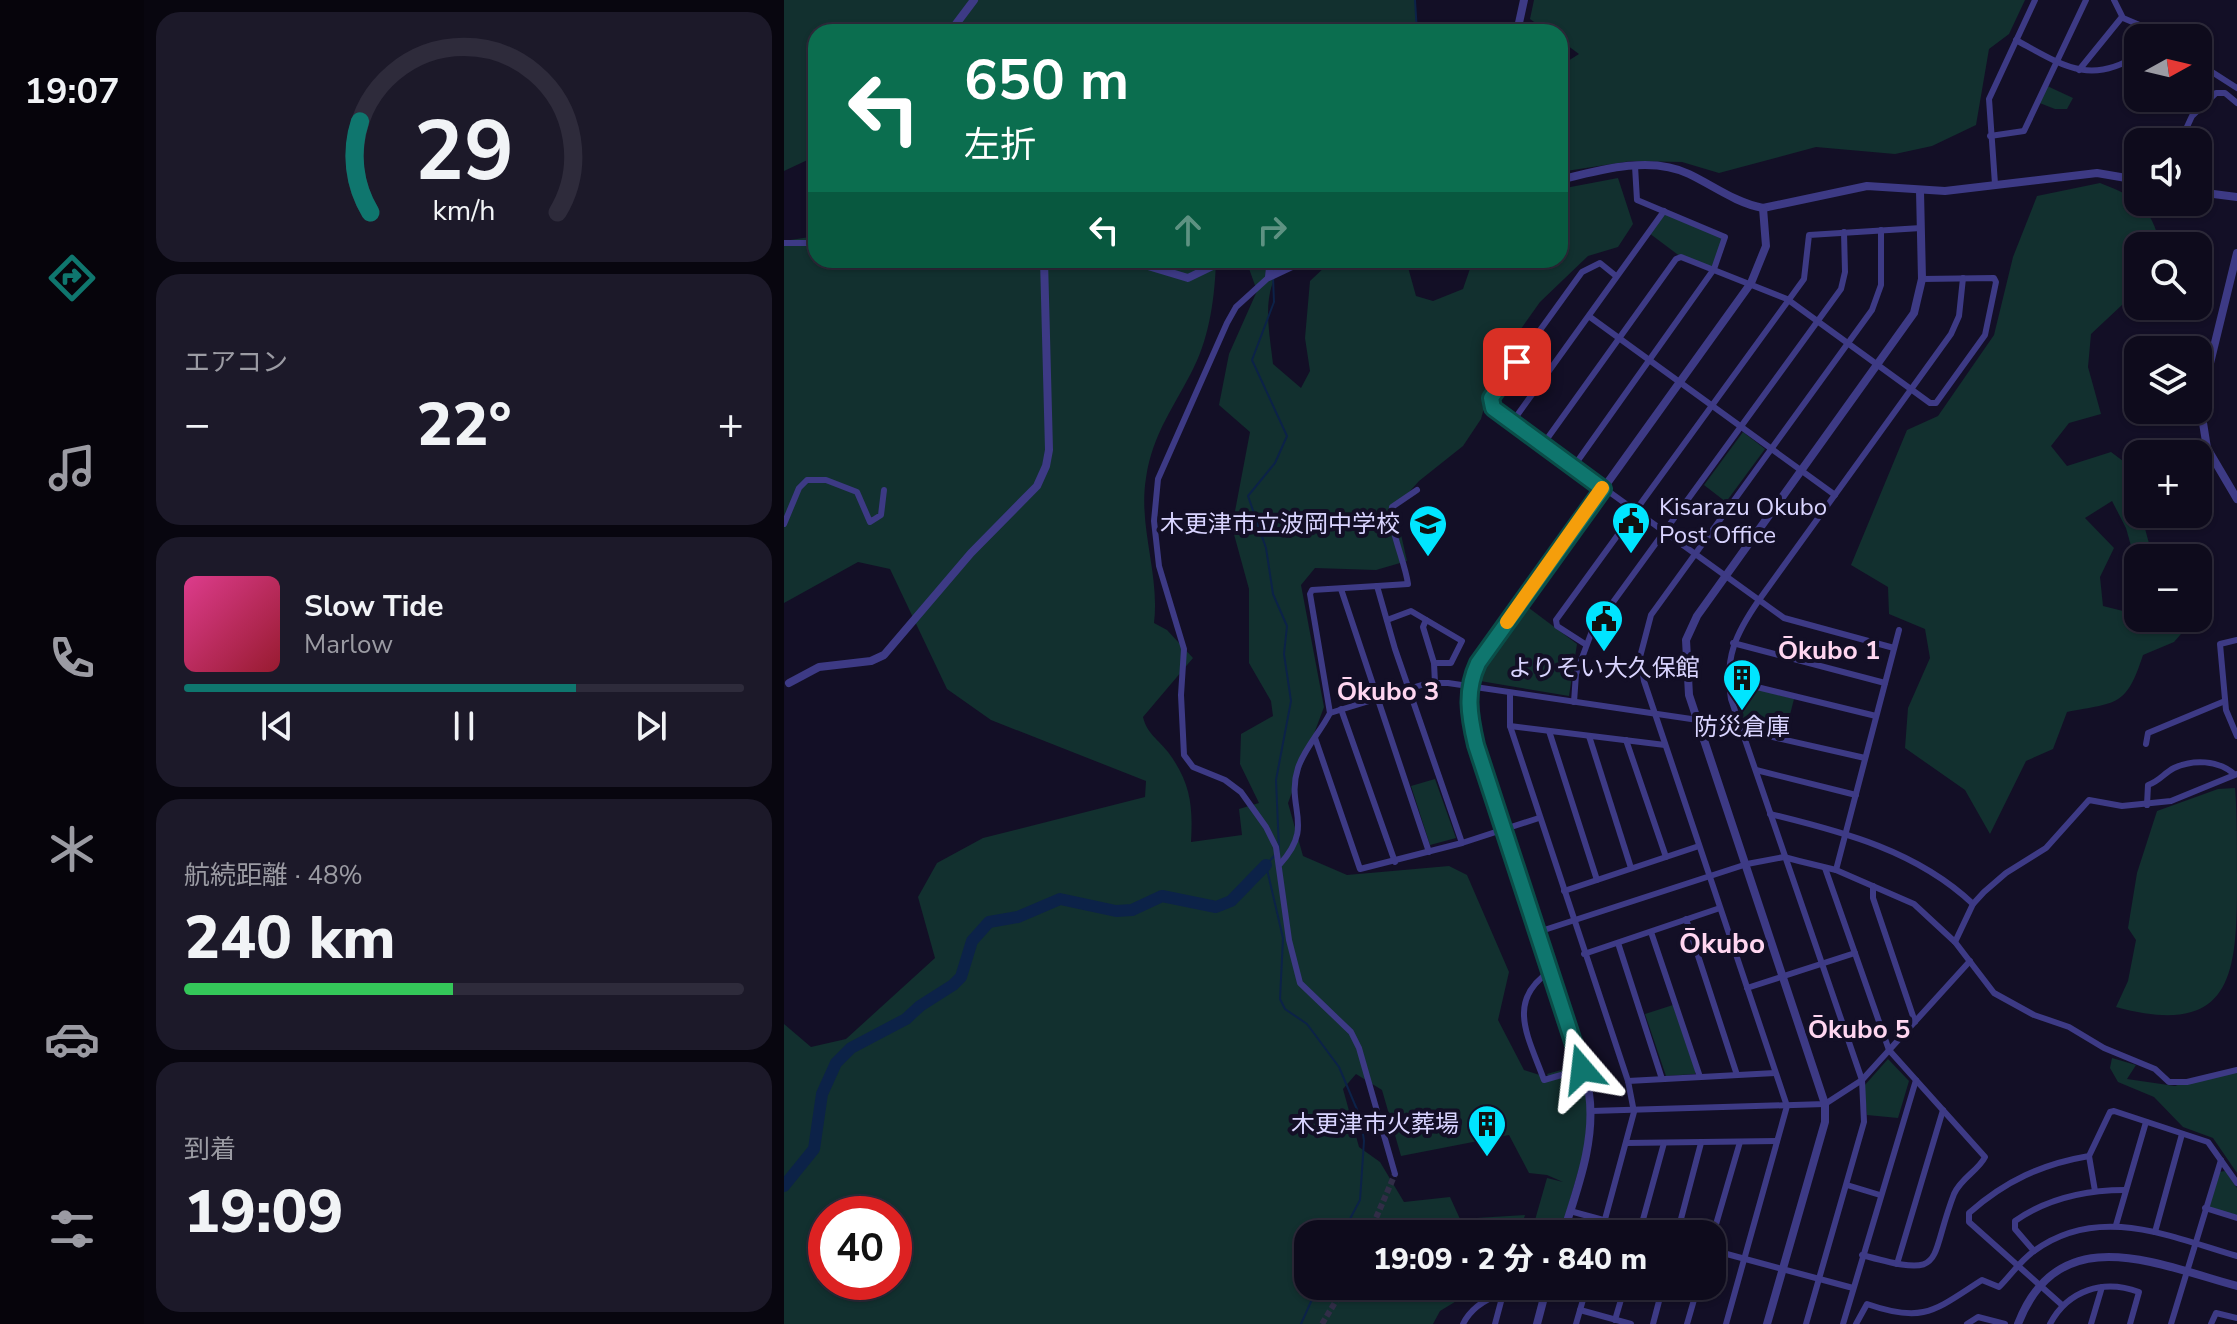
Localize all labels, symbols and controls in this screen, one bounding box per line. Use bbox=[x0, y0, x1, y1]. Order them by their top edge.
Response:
north arrow bbox=[2124, 24, 2212, 112]
map controls bbox=[2124, 24, 2212, 632]
text: 650 m bbox=[964, 42, 1129, 119]
icon: left bbox=[832, 56, 936, 160]
text: 19:07 bbox=[24, 67, 120, 116]
text: 29 bbox=[414, 95, 514, 208]
text: 左折 bbox=[964, 121, 1036, 170]
button: sound bbox=[2124, 128, 2212, 216]
text: km/h bbox=[433, 191, 495, 230]
icon: left bbox=[1082, 208, 1126, 252]
icon: ahead bbox=[1166, 208, 1210, 252]
icon: right bbox=[1250, 208, 1294, 252]
button: search bbox=[2124, 232, 2212, 320]
icon: directions bbox=[44, 250, 100, 306]
pin bbox=[1483, 328, 1551, 396]
button: layers bbox=[2124, 336, 2212, 424]
icon: arrive bbox=[1495, 340, 1539, 384]
text: エアコン bbox=[184, 345, 288, 380]
text: 22° bbox=[416, 384, 512, 466]
text: − bbox=[184, 395, 210, 455]
text: + bbox=[718, 395, 744, 455]
icon: music bbox=[44, 440, 100, 496]
button: + bbox=[2124, 440, 2212, 528]
place label: Kisarazu Okubo Post Office bbox=[1659, 491, 1827, 551]
public building icon: Kisarazu Okubo Post Office bbox=[1610, 500, 1652, 555]
school or university icon: 木更津市立波岡中学校 bbox=[1407, 503, 1449, 558]
place label: 木更津市立波岡中学校 bbox=[1160, 508, 1400, 540]
button: − bbox=[2124, 544, 2212, 632]
text: Slow Tide bbox=[304, 586, 444, 627]
public building icon: よりそい大久保館 bbox=[1583, 598, 1625, 653]
text: Marlow bbox=[304, 627, 393, 662]
icon: phone bbox=[44, 630, 100, 686]
district label: Ōkubo 1 bbox=[1778, 633, 1880, 668]
place label: よりそい大久保館 bbox=[1508, 652, 1700, 684]
building icon: 防災倉庫 bbox=[1721, 657, 1763, 712]
district label: Ōkubo 3 bbox=[1337, 674, 1439, 709]
icon: previous bbox=[255, 704, 299, 748]
icon: pause bbox=[442, 704, 486, 748]
icon: next bbox=[629, 704, 673, 748]
place label: 防災倉庫 bbox=[1694, 711, 1790, 743]
icon: climate bbox=[44, 821, 100, 877]
text: 航続距離 · 48% bbox=[184, 858, 363, 893]
text: 240 km bbox=[184, 897, 396, 979]
district label: Ōkubo bbox=[1679, 925, 1765, 963]
icon: car bbox=[44, 1011, 100, 1067]
district label: Ōkubo 5 bbox=[1808, 1012, 1910, 1047]
position arrow bbox=[1540, 1027, 1624, 1111]
building icon: 木更津市火葬場 bbox=[1466, 1103, 1508, 1158]
place label: 木更津市火葬場 bbox=[1291, 1108, 1459, 1140]
text: 到着 bbox=[184, 1132, 236, 1167]
text: 19:09 bbox=[184, 1171, 344, 1253]
speed limit sign: 40 bbox=[808, 1196, 912, 1300]
icon: filters bbox=[44, 1201, 100, 1257]
text: 19:09 · 2 分 · 840 m bbox=[1373, 1239, 1647, 1280]

